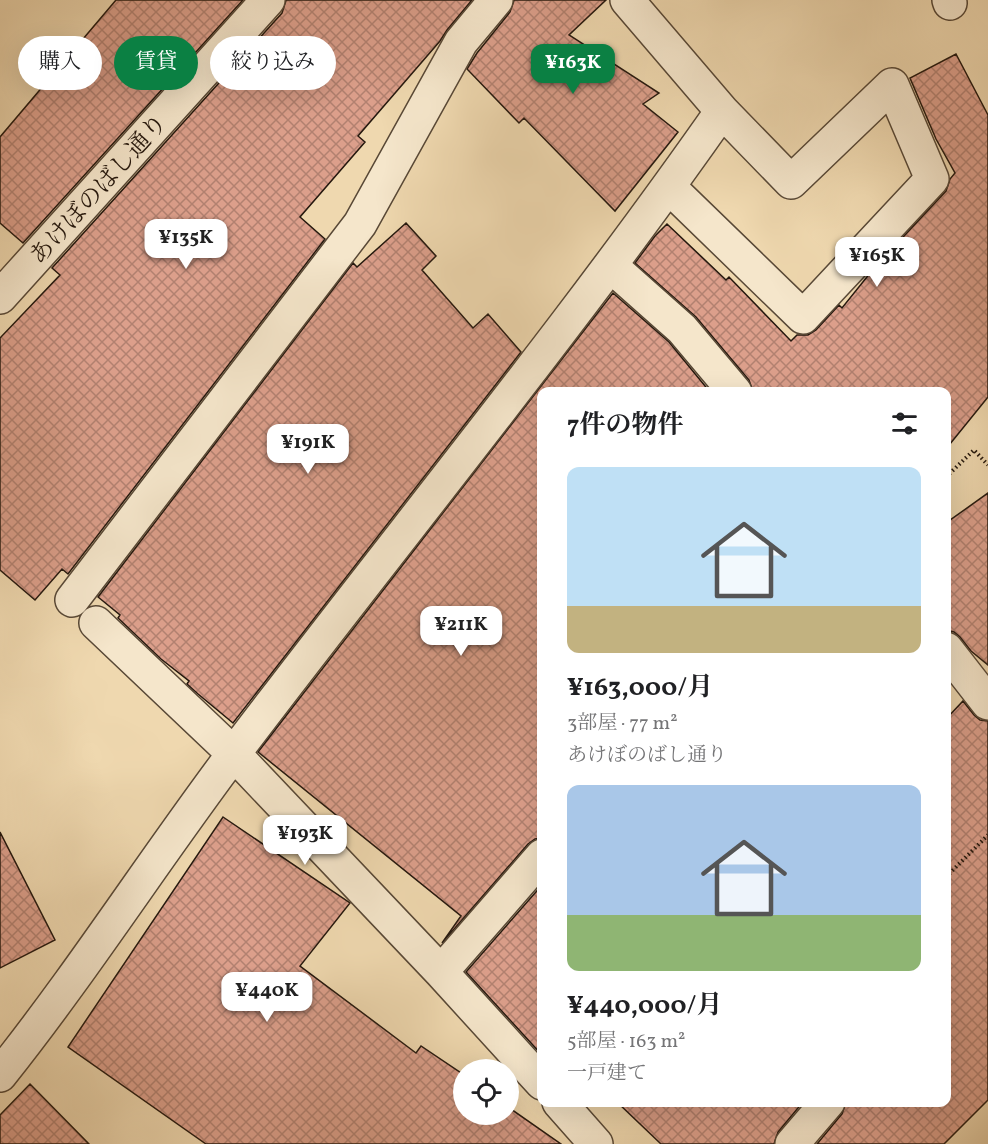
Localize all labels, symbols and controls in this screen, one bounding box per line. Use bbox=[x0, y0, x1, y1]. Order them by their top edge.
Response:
chip: 購入 bbox=[18, 36, 102, 90]
chip: 賃貸 bbox=[114, 36, 198, 90]
chip: 絞り込み bbox=[210, 36, 336, 90]
pin: ¥163K bbox=[531, 44, 615, 95]
text: ¥163K bbox=[545, 49, 601, 77]
street label: あけぼのばし通り bbox=[23, 108, 176, 273]
pin: ¥135K bbox=[144, 219, 228, 270]
text: ¥135K bbox=[159, 224, 213, 252]
pin: ¥165K bbox=[835, 237, 919, 288]
text: ¥165K bbox=[849, 242, 905, 270]
icon: filters bbox=[888, 407, 921, 440]
text: 7件の物件 bbox=[567, 408, 683, 444]
pin: ¥191K bbox=[266, 424, 350, 475]
text: ¥191K bbox=[281, 429, 335, 457]
icon: home bbox=[690, 506, 798, 614]
pin: ¥211K bbox=[419, 606, 503, 657]
text: ¥211K bbox=[434, 611, 488, 639]
text: ¥163,000/月 bbox=[567, 670, 713, 706]
text: 3部屋 · 77 m² bbox=[567, 710, 678, 738]
text: あけぼのばし通り bbox=[567, 742, 727, 770]
pin: ¥193K bbox=[263, 815, 347, 866]
text: ¥193K bbox=[277, 820, 333, 848]
icon: home bbox=[690, 824, 798, 932]
pin: ¥440K bbox=[225, 972, 309, 1023]
text: ¥440K bbox=[235, 977, 299, 1005]
text: ¥440,000/月 bbox=[567, 988, 722, 1024]
text: 5部屋 · 163 m² bbox=[567, 1028, 686, 1056]
map controls bbox=[453, 1059, 519, 1125]
button: locate bbox=[453, 1059, 519, 1125]
text: 一戸建て bbox=[567, 1060, 647, 1088]

